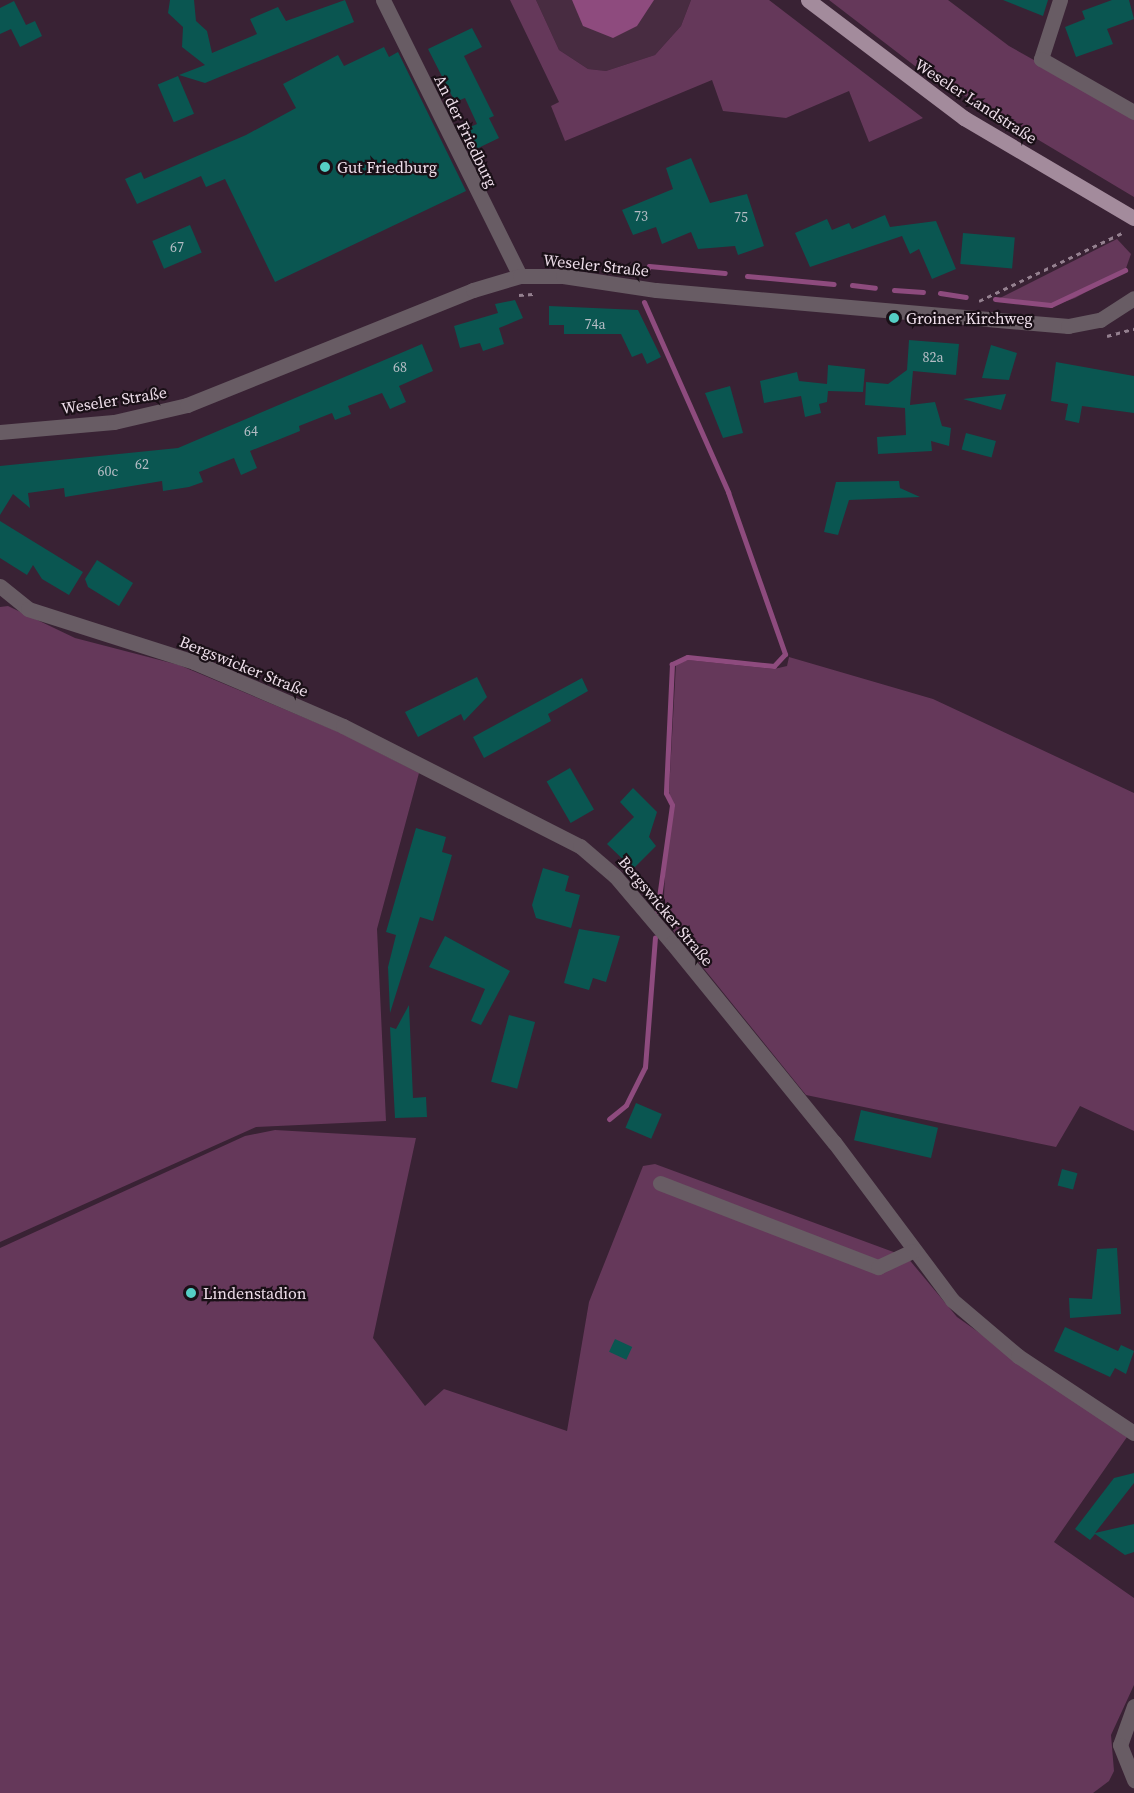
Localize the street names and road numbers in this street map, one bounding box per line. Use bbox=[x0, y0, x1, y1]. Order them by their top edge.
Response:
street label: Weseler Landstraße bbox=[911, 54, 1041, 148]
street label: An der Friedburg bbox=[430, 72, 502, 190]
street label: Weseler Straße bbox=[542, 250, 650, 280]
street label: Weseler Straße bbox=[60, 382, 168, 418]
street label: Bergswicker Straße bbox=[177, 631, 311, 701]
street label: Bergswicker Straße bbox=[614, 852, 718, 970]

